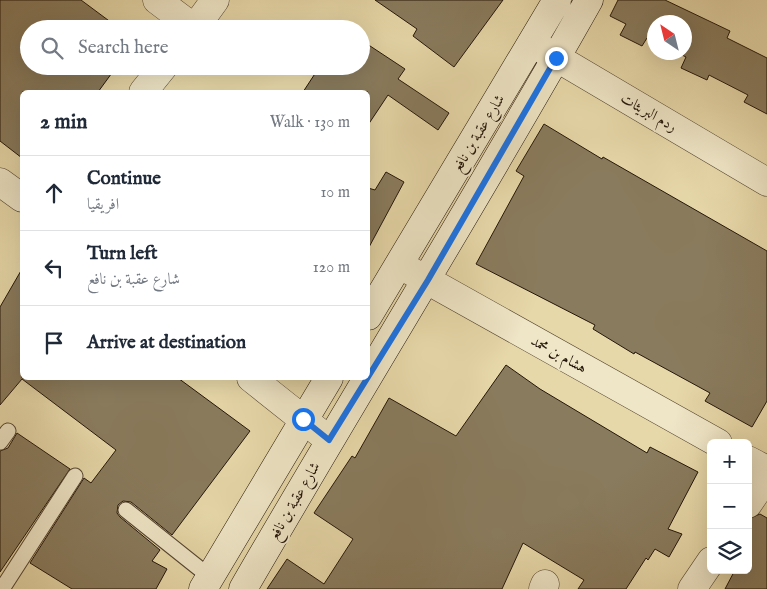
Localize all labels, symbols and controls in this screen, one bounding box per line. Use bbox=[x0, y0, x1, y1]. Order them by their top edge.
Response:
north arrow bbox=[647, 15, 692, 60]
search box bbox=[20, 20, 370, 75]
icon: search bbox=[38, 34, 66, 62]
text: Search here bbox=[78, 36, 169, 60]
route end bbox=[545, 47, 568, 70]
street label: ردم البريثات bbox=[615, 89, 681, 139]
street label: شارع عقبة بن نافع bbox=[448, 91, 512, 178]
text: 2 min bbox=[40, 109, 87, 136]
text: Walk · 130 m bbox=[270, 113, 350, 133]
text: Continue bbox=[87, 167, 161, 191]
icon: ahead bbox=[40, 179, 68, 207]
text: 10 m bbox=[320, 183, 350, 203]
text: افريقيا bbox=[87, 195, 119, 215]
text: Turn left bbox=[87, 242, 158, 266]
icon: left bbox=[40, 254, 68, 282]
text: 120 m bbox=[313, 258, 350, 278]
text: شارع عقبة بن نافع bbox=[87, 270, 180, 290]
icon: arrive bbox=[40, 329, 68, 357]
text: Arrive at destination bbox=[87, 331, 246, 355]
street label: هشام بن محمد bbox=[526, 331, 590, 380]
route start bbox=[292, 408, 315, 431]
map controls bbox=[707, 439, 752, 574]
button: + bbox=[707, 439, 752, 484]
street label: شارع عقبة بن نافع bbox=[264, 459, 328, 546]
button: − bbox=[707, 484, 752, 529]
button: layers bbox=[707, 529, 752, 574]

